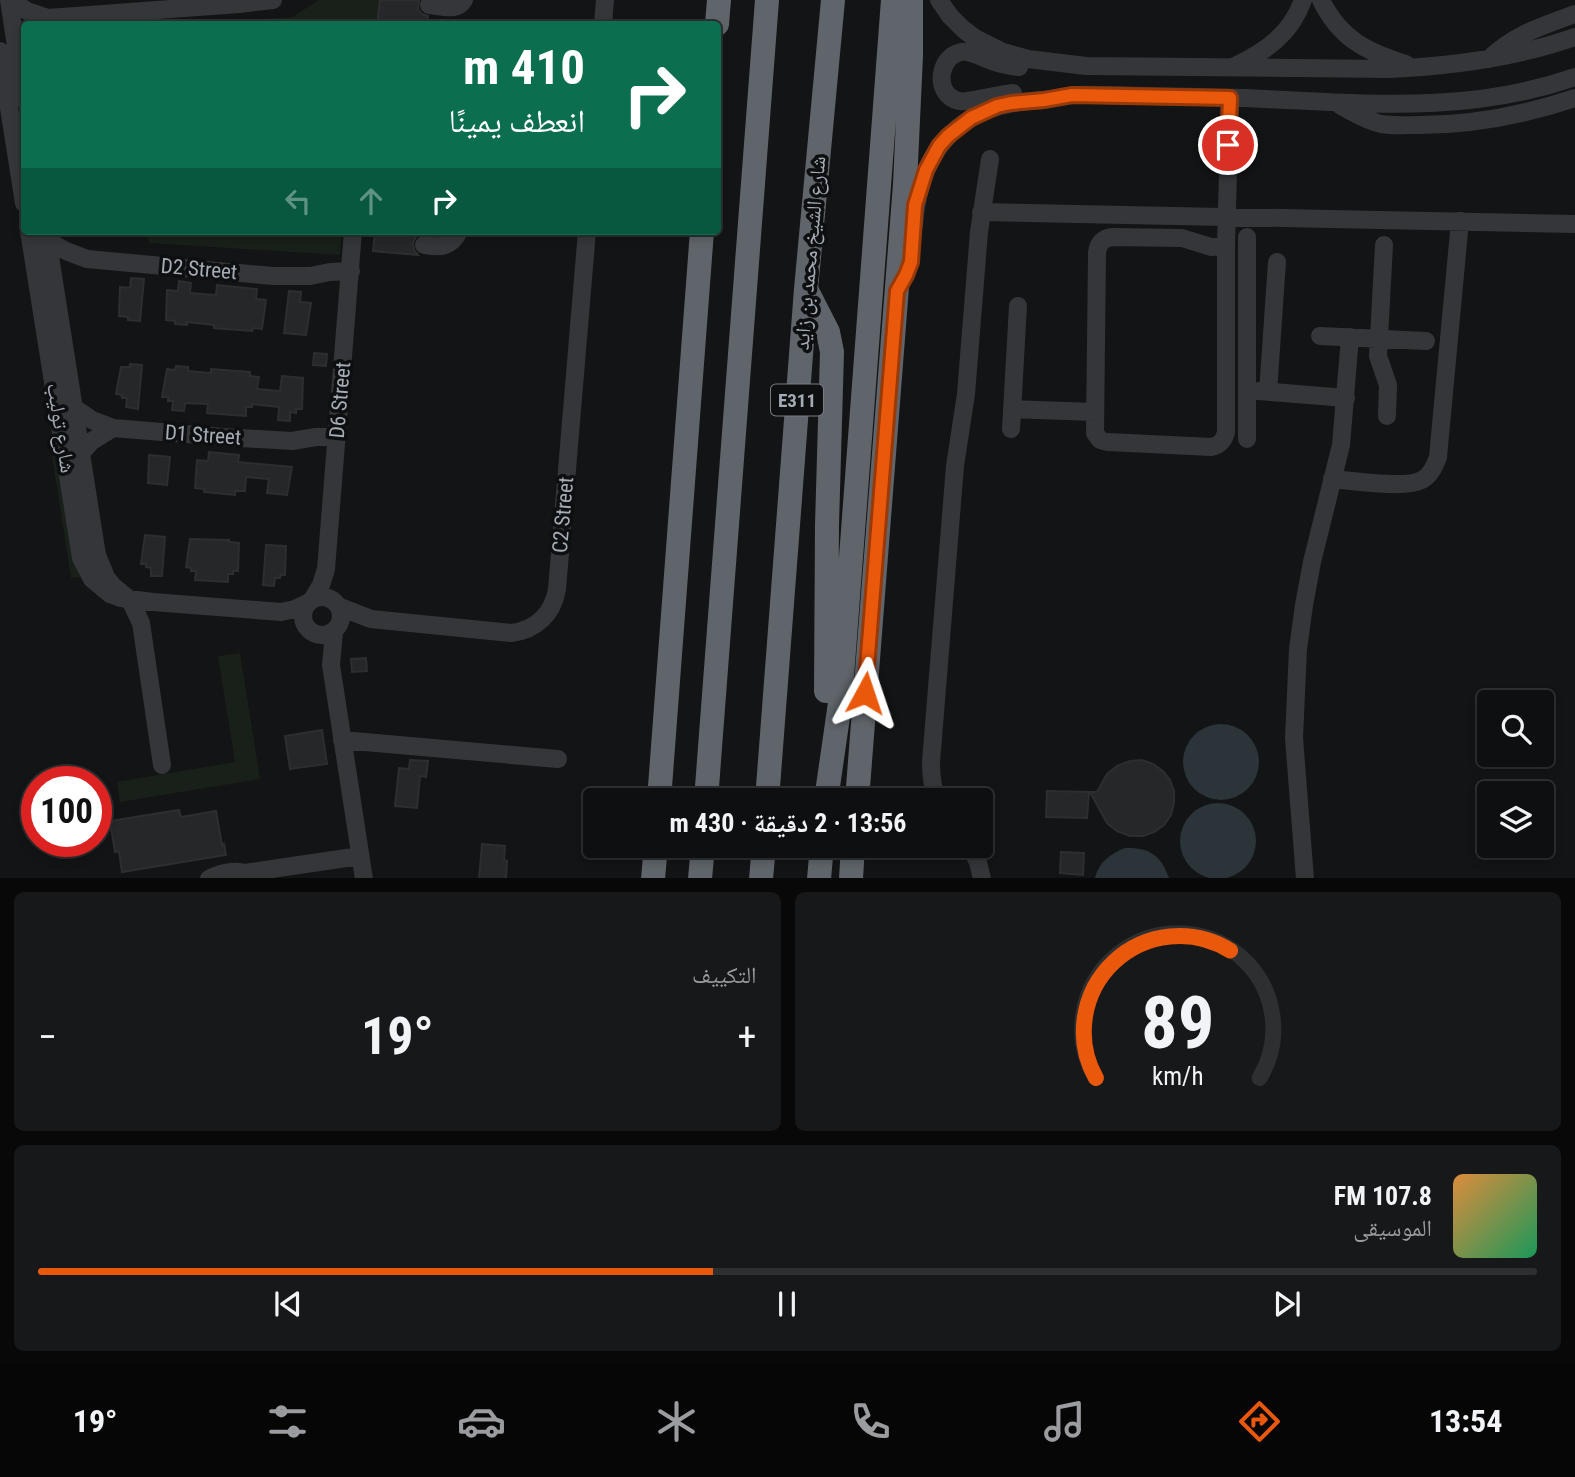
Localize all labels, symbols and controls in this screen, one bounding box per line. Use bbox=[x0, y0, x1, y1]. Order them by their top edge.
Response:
text: 410 m bbox=[463, 39, 585, 96]
icon: right bbox=[609, 49, 700, 140]
text: انعطف يمينًا bbox=[449, 102, 585, 140]
pin bbox=[1198, 115, 1258, 175]
icon: arrive bbox=[1209, 126, 1247, 164]
street label: شارع الشيخ محمد بن زايد bbox=[790, 155, 831, 351]
icon: left bbox=[279, 182, 317, 220]
icon: ahead bbox=[352, 182, 390, 220]
icon: right bbox=[425, 182, 463, 220]
street label: D2 Street bbox=[160, 254, 238, 284]
street label: D6 Street bbox=[325, 361, 355, 439]
street label: شارع توليب bbox=[41, 381, 80, 475]
road number: E311 bbox=[771, 384, 823, 416]
street label: D1 Street bbox=[164, 420, 242, 450]
street label: C2 Street bbox=[548, 476, 578, 554]
position arrow bbox=[828, 656, 902, 730]
map controls bbox=[1477, 690, 1554, 858]
button: search bbox=[1477, 690, 1554, 767]
speed limit sign: 100 bbox=[21, 766, 112, 857]
button: layers bbox=[1477, 781, 1554, 858]
text: 13:56 · 2 دقيقة · 430 m bbox=[670, 808, 906, 838]
text: التكييف bbox=[692, 962, 757, 989]
text: 89 bbox=[1141, 980, 1215, 1066]
text: 19° bbox=[361, 1006, 434, 1067]
text: − bbox=[38, 1015, 57, 1059]
text: + bbox=[738, 1015, 756, 1059]
text: km/h bbox=[1152, 1061, 1203, 1090]
text: 107.8 FM bbox=[1334, 1181, 1432, 1211]
text: الموسيقى bbox=[1353, 1215, 1432, 1242]
icon: previous bbox=[269, 1285, 307, 1323]
icon: pause bbox=[768, 1285, 806, 1323]
icon: next bbox=[1268, 1285, 1306, 1323]
icon: filters bbox=[263, 1397, 312, 1446]
icon: car bbox=[457, 1397, 506, 1446]
icon: climate bbox=[652, 1397, 701, 1446]
icon: phone bbox=[846, 1397, 895, 1446]
icon: music bbox=[1040, 1397, 1089, 1446]
icon: directions bbox=[1235, 1397, 1284, 1446]
text: 19° bbox=[73, 1402, 117, 1440]
text: 13:54 bbox=[1429, 1402, 1502, 1440]

